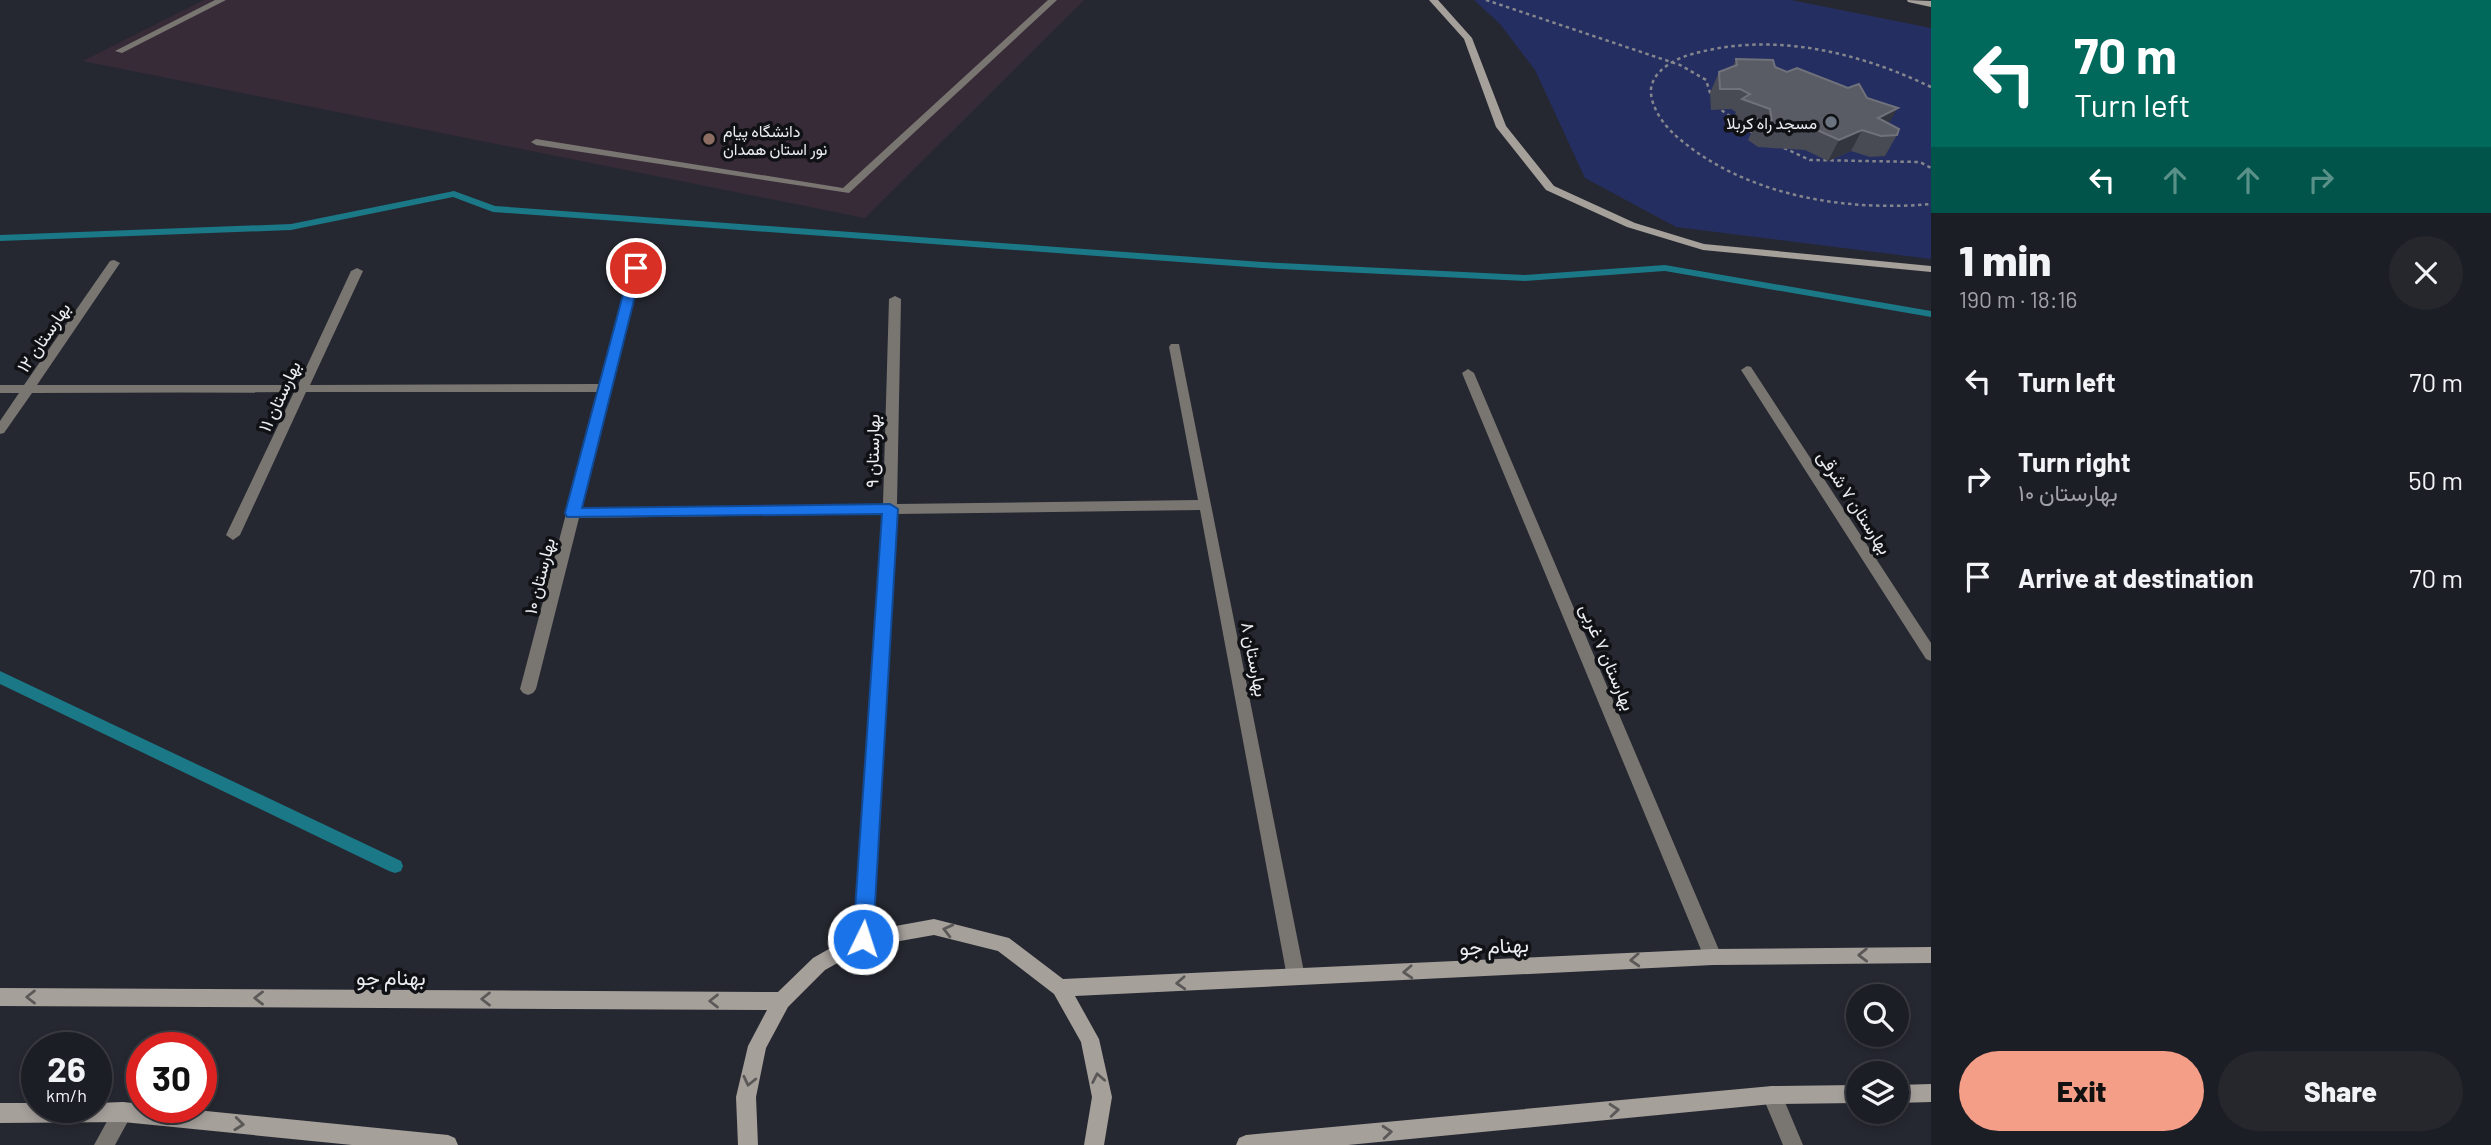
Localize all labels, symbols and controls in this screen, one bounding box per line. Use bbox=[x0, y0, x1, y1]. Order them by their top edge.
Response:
text: 70 m bbox=[2074, 25, 2177, 84]
icon: left bbox=[1959, 28, 2050, 119]
text: Turn left bbox=[2074, 85, 2191, 123]
place label: مسجد راه کربلا bbox=[1726, 113, 1817, 134]
marker: مسجد راه کربلا bbox=[1823, 114, 1839, 130]
place label: دانشگاه پیام نور استان همدان bbox=[723, 121, 827, 160]
marker: دانشگاه پیام نور استان همدان bbox=[701, 131, 717, 147]
icon: left bbox=[2083, 161, 2121, 199]
icon: ahead bbox=[2156, 161, 2194, 199]
icon: ahead bbox=[2229, 161, 2267, 199]
icon: right bbox=[2302, 161, 2340, 199]
text: 1 min bbox=[1959, 234, 2051, 284]
button: close bbox=[2389, 236, 2463, 310]
pin bbox=[606, 238, 666, 298]
icon: arrive bbox=[617, 249, 655, 287]
text: 190 m · 18:16 bbox=[1959, 285, 2077, 313]
street label: بهارستان ۱۲ bbox=[12, 298, 75, 377]
street label: بهارستان ۱۱ bbox=[253, 357, 306, 435]
icon: left bbox=[1959, 362, 1997, 400]
text: Turn left bbox=[2018, 366, 2116, 397]
text: 70 m bbox=[2409, 366, 2463, 397]
street label: بهارستان ۹ bbox=[860, 414, 885, 488]
street label: بهارستان ۷ شرقی bbox=[1812, 446, 1897, 559]
text: Turn right bbox=[2018, 446, 2131, 477]
icon: right bbox=[1959, 460, 1997, 498]
text: 50 m bbox=[2408, 464, 2463, 495]
text: بهارستان ۱۰ bbox=[2018, 478, 2118, 506]
street label: بهارستان ۱۰ bbox=[519, 535, 560, 617]
icon: arrive bbox=[1959, 558, 1997, 596]
text: Arrive at destination bbox=[2018, 562, 2254, 593]
text: 70 m bbox=[2409, 562, 2463, 593]
street label: بهارستان ۷ غربی bbox=[1575, 600, 1640, 714]
street label: بهارستان ۸ bbox=[1236, 620, 1273, 699]
position arrow bbox=[826, 902, 900, 976]
one-way arrow bbox=[942, 924, 954, 938]
street label: بهنام جو bbox=[1459, 931, 1529, 962]
one-way arrow bbox=[1857, 947, 1868, 963]
one-way arrow bbox=[1630, 953, 1641, 968]
street label: بهنام جو bbox=[356, 964, 426, 992]
one-way arrow bbox=[1402, 964, 1413, 979]
one-way arrow bbox=[1175, 975, 1186, 990]
map controls bbox=[1846, 984, 1909, 1124]
button: search bbox=[1846, 984, 1909, 1047]
one-way arrow bbox=[26, 989, 36, 1005]
one-way arrow bbox=[253, 990, 264, 1006]
one-way arrow bbox=[481, 992, 492, 1007]
one-way arrow bbox=[708, 993, 719, 1009]
speed limit sign: 30 bbox=[126, 1032, 217, 1123]
text: 26 bbox=[47, 1047, 86, 1089]
button: Exit bbox=[1959, 1051, 2204, 1131]
button: Share bbox=[2218, 1051, 2463, 1131]
button: layers bbox=[1846, 1061, 1909, 1124]
one-way arrow bbox=[1091, 1072, 1106, 1084]
one-way arrow bbox=[743, 1075, 757, 1087]
text: km/h bbox=[46, 1084, 87, 1106]
one-way arrow bbox=[1609, 1103, 1620, 1118]
one-way arrow bbox=[234, 1116, 245, 1131]
one-way arrow bbox=[1382, 1124, 1393, 1139]

